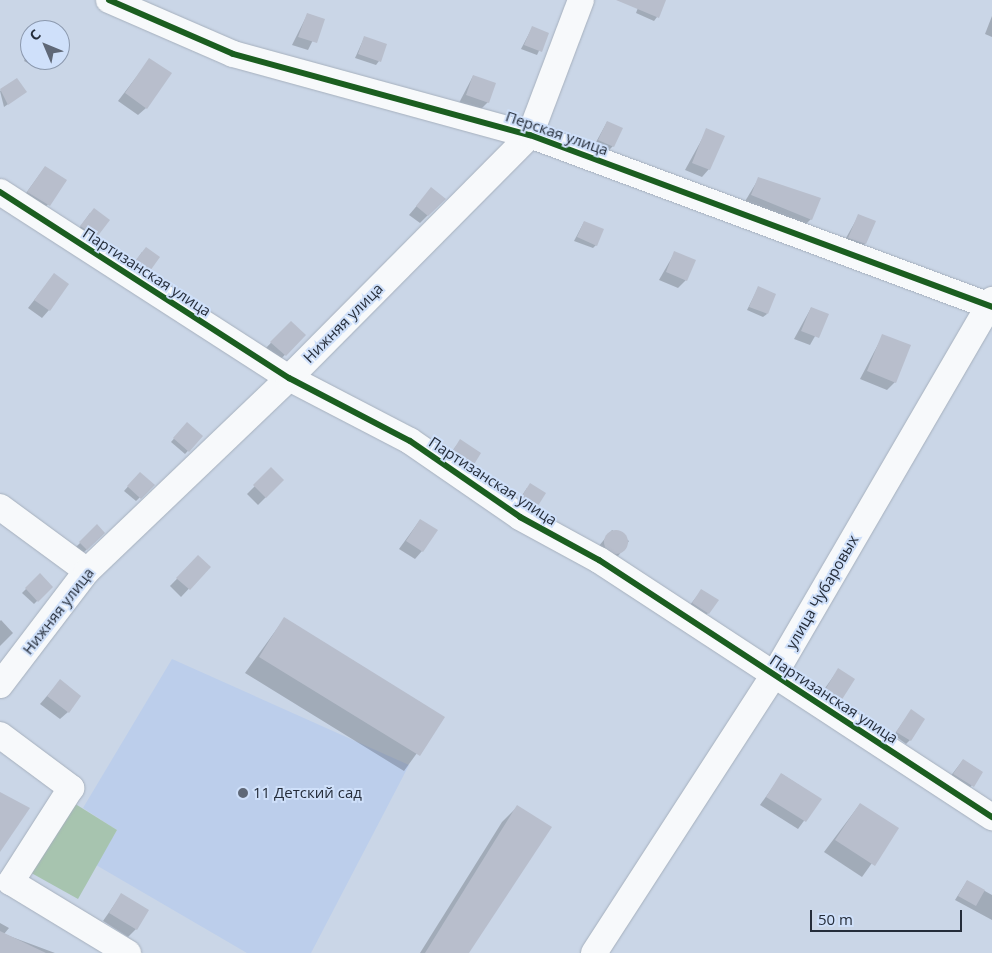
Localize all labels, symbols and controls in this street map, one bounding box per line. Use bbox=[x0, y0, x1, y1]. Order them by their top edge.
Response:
north arrow bbox=[20, 20, 70, 70]
text: С bbox=[25, 25, 45, 45]
street label: Перская улица bbox=[503, 107, 611, 159]
street label: Партизанская улица bbox=[80, 224, 214, 320]
street label: Нижняя улица bbox=[300, 280, 386, 366]
street label: Партизанская улица bbox=[426, 433, 560, 529]
street label: улица Чубаровых bbox=[782, 532, 862, 652]
street label: Нижняя улица bbox=[19, 564, 97, 658]
street label: Партизанская улица bbox=[767, 651, 901, 747]
place label: 11 Детский сад bbox=[253, 784, 362, 802]
marker: 11 Детский сад bbox=[237, 787, 249, 799]
scale bar bbox=[812, 900, 964, 932]
text: 50 m bbox=[818, 909, 853, 929]

